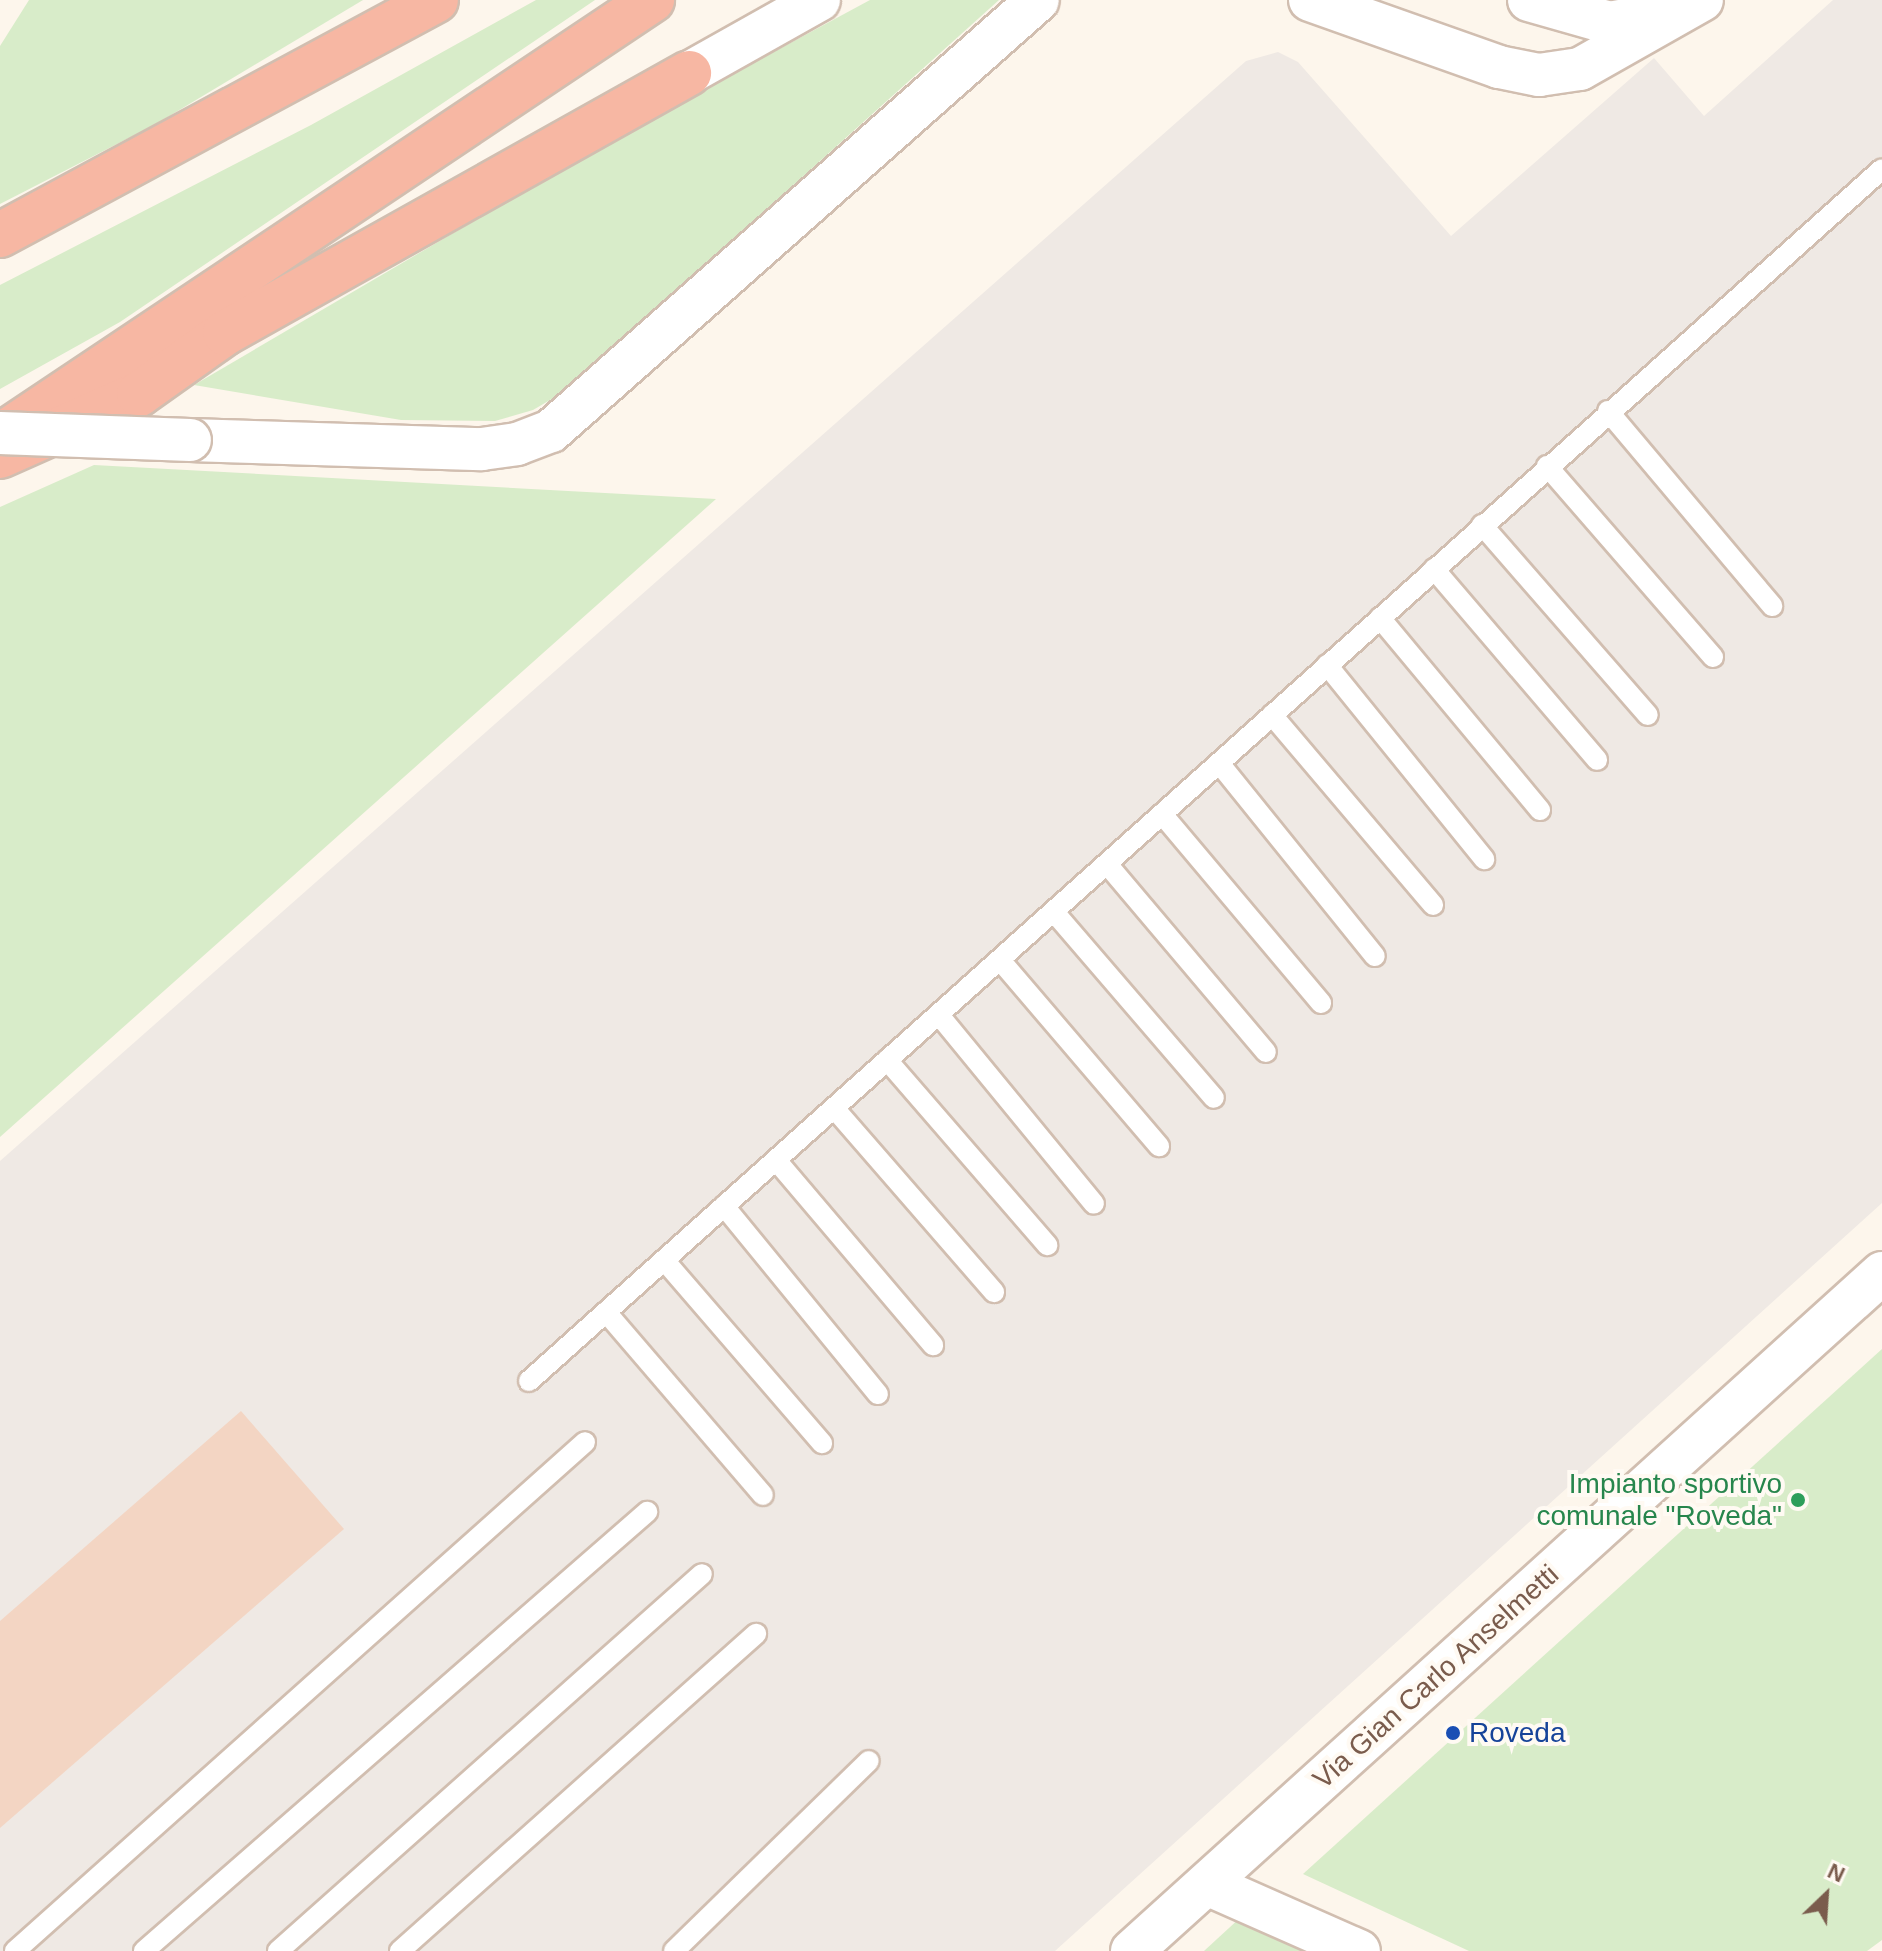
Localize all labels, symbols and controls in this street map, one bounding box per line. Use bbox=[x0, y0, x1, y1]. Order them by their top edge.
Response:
place label: Impianto sportivo comunale "Roveda" bbox=[1536, 1467, 1782, 1533]
marker: Impianto sportivo comunale "Roveda" bbox=[1789, 1491, 1807, 1509]
street label: Via Gian Carlo Anselmetti bbox=[1306, 1557, 1566, 1797]
place label: Roveda bbox=[1469, 1716, 1566, 1750]
marker: Roveda bbox=[1444, 1724, 1462, 1742]
north arrow bbox=[1786, 1855, 1866, 1935]
text: N bbox=[1824, 1858, 1849, 1887]

